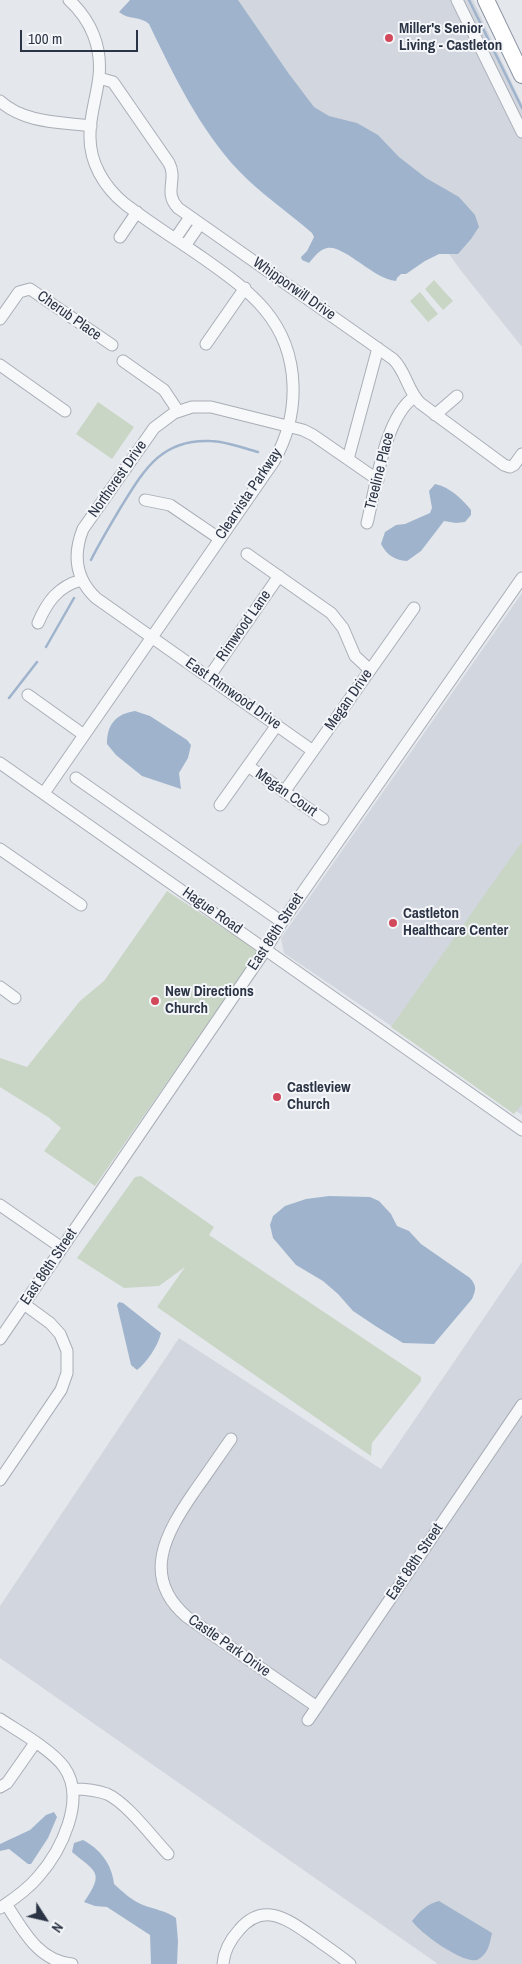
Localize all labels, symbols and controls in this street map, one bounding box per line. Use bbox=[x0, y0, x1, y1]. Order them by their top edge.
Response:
scale bar bbox=[22, 20, 140, 52]
place label: Miller's Senior Living - Castleton bbox=[399, 20, 502, 55]
text: 100 m bbox=[28, 28, 62, 49]
marker: Miller's Senior Living - Castleton bbox=[383, 32, 395, 44]
street label: Whipporwill Drive bbox=[249, 254, 339, 324]
street label: Cherub Place bbox=[33, 287, 105, 345]
street label: Treeline Place bbox=[362, 431, 398, 511]
street label: Northcrest Drive bbox=[85, 437, 151, 521]
street label: Clearvista Parkway bbox=[212, 445, 286, 543]
street label: Rimwood Lane bbox=[213, 587, 275, 665]
street label: East Rimwood Drive bbox=[182, 654, 284, 734]
street label: Megan Drive bbox=[321, 666, 377, 734]
street label: Megan Court bbox=[252, 765, 320, 821]
street label: Hague Road bbox=[179, 884, 245, 938]
street label: East 86th Street bbox=[244, 890, 308, 974]
place label: Castleton Healthcare Center bbox=[403, 905, 508, 940]
marker: Castleton Healthcare Center bbox=[387, 917, 399, 929]
place label: New Directions Church bbox=[165, 983, 254, 1018]
marker: New Directions Church bbox=[149, 995, 161, 1007]
place label: Castleview Church bbox=[287, 1079, 351, 1114]
marker: Castleview Church bbox=[271, 1091, 283, 1103]
street label: East 86th Street bbox=[17, 1225, 81, 1309]
street label: East 88th Street bbox=[383, 1520, 447, 1604]
street label: Castle Park Drive bbox=[184, 1611, 274, 1681]
north arrow bbox=[20, 1894, 70, 1944]
text: N bbox=[48, 1919, 67, 1936]

